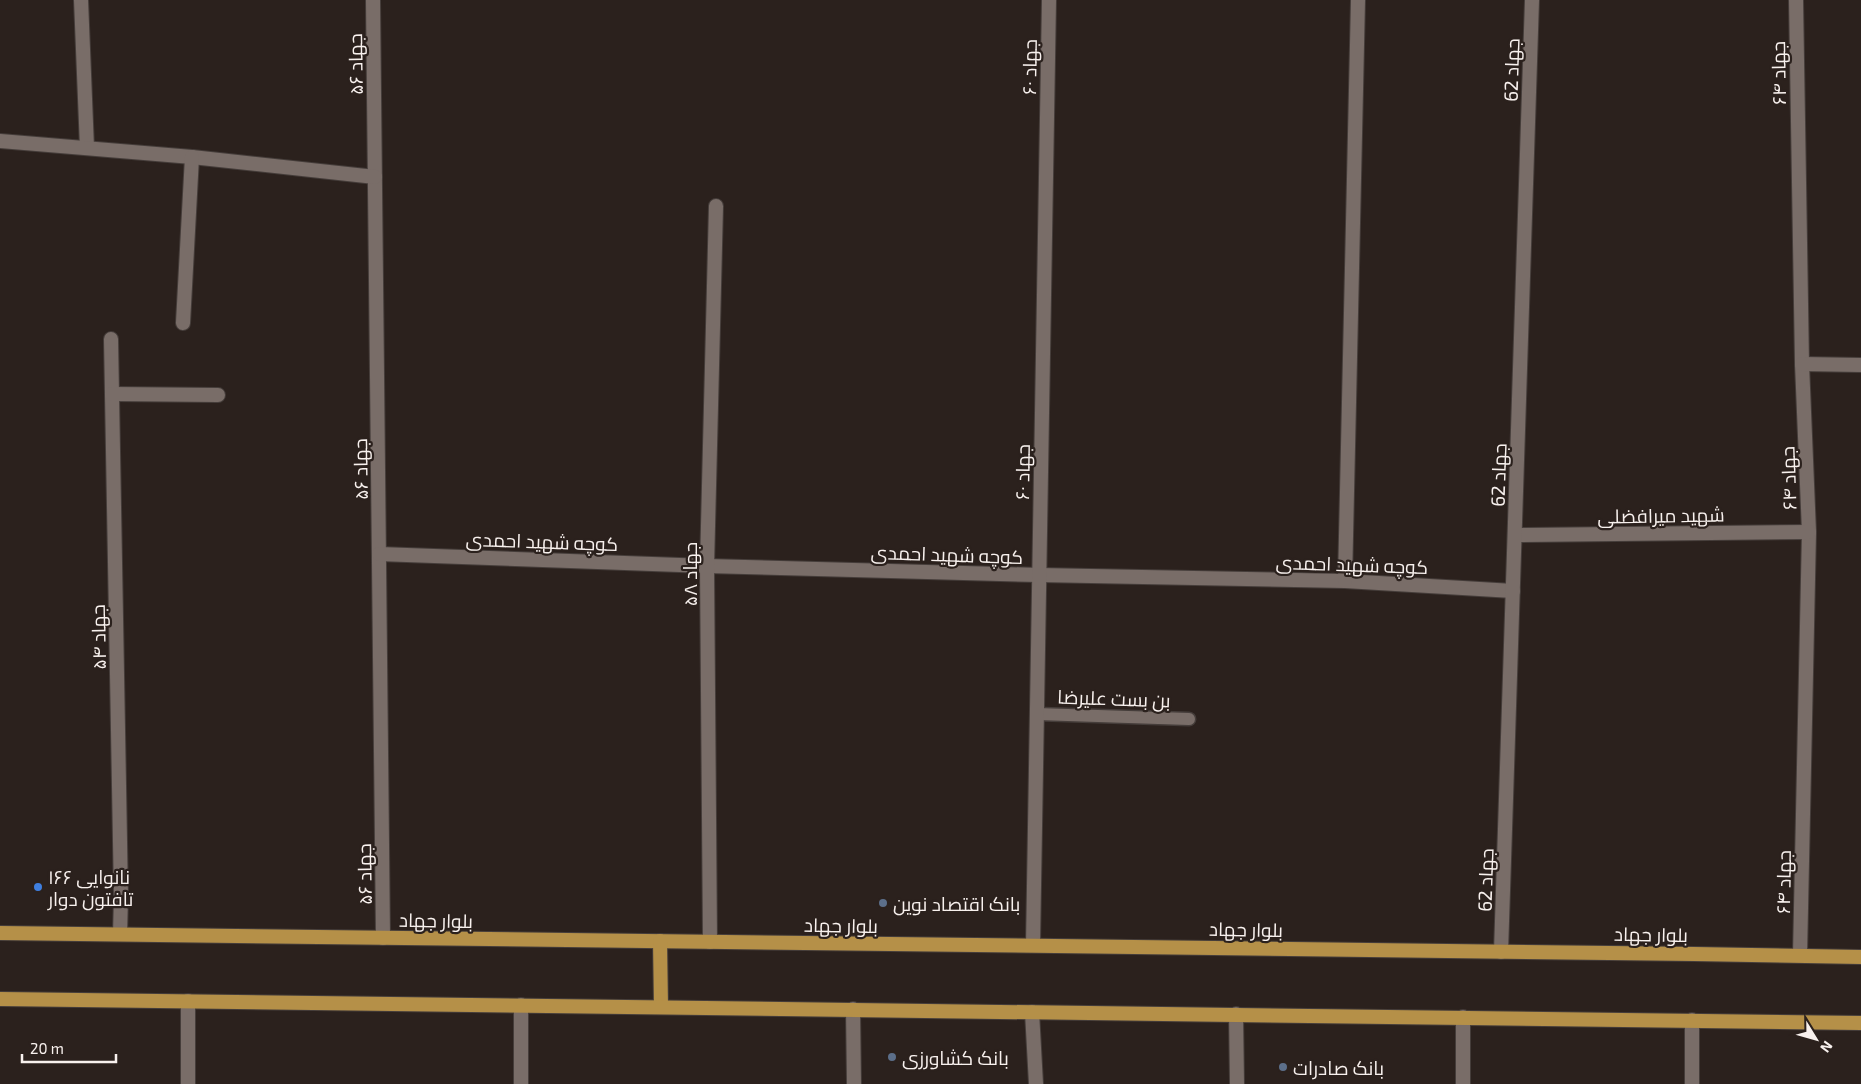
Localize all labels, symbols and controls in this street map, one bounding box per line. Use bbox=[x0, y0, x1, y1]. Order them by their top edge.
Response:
street label: جهاد ۵۶ bbox=[343, 33, 368, 95]
street label: جهاد 62 bbox=[1498, 38, 1525, 102]
street label: جهاد ۶۰ bbox=[1017, 39, 1042, 95]
street label: جهاد ۶۴ bbox=[1766, 41, 1791, 105]
street label: جهاد ۵۶ bbox=[348, 438, 373, 500]
street label: جهاد 62 bbox=[1485, 443, 1512, 507]
street label: جهاد ۶۰ bbox=[1010, 444, 1035, 500]
street label: جهاد ۶۴ bbox=[1775, 446, 1802, 510]
street label: شهید میرافضلی bbox=[1597, 502, 1725, 529]
street label: کوچه شهید احمدی bbox=[465, 527, 619, 557]
street label: کوچه شهید احمدی bbox=[870, 540, 1024, 570]
street label: جهاد ۵۸ bbox=[678, 542, 702, 606]
street label: کوچه شهید احمدی bbox=[1275, 550, 1429, 580]
street label: جهاد ۵۴ bbox=[86, 604, 111, 670]
street label: بن بست علیرضا bbox=[1057, 685, 1171, 712]
street label: جهاد ۵۶ bbox=[352, 843, 377, 905]
street label: جهاد 62 bbox=[1472, 848, 1499, 912]
street label: جهاد ۶۴ bbox=[1771, 850, 1796, 914]
place label: نانوایی ۱۶۶ تافتون دوار bbox=[47, 865, 133, 911]
marker: نانوایی ۱۶۶ تافتون دوار bbox=[32, 881, 44, 893]
place label: بانک اقتصاد نوین bbox=[893, 892, 1020, 916]
marker: بانک اقتصاد نوین bbox=[877, 897, 889, 909]
street label: بلوار جهاد bbox=[399, 908, 473, 933]
street label: بلوار جهاد bbox=[804, 913, 878, 938]
street label: بلوار جهاد bbox=[1209, 917, 1283, 942]
street label: بلوار جهاد bbox=[1614, 922, 1688, 947]
north arrow bbox=[1791, 1014, 1841, 1064]
scale bar bbox=[22, 1032, 116, 1064]
text: N bbox=[1817, 1038, 1837, 1056]
text: 20 m bbox=[30, 1039, 64, 1057]
place label: بانک کشاورزی bbox=[902, 1046, 1009, 1070]
marker: بانک کشاورزی bbox=[886, 1051, 898, 1063]
place label: بانک صادرات bbox=[1293, 1056, 1384, 1080]
marker: بانک صادرات bbox=[1277, 1061, 1289, 1073]

